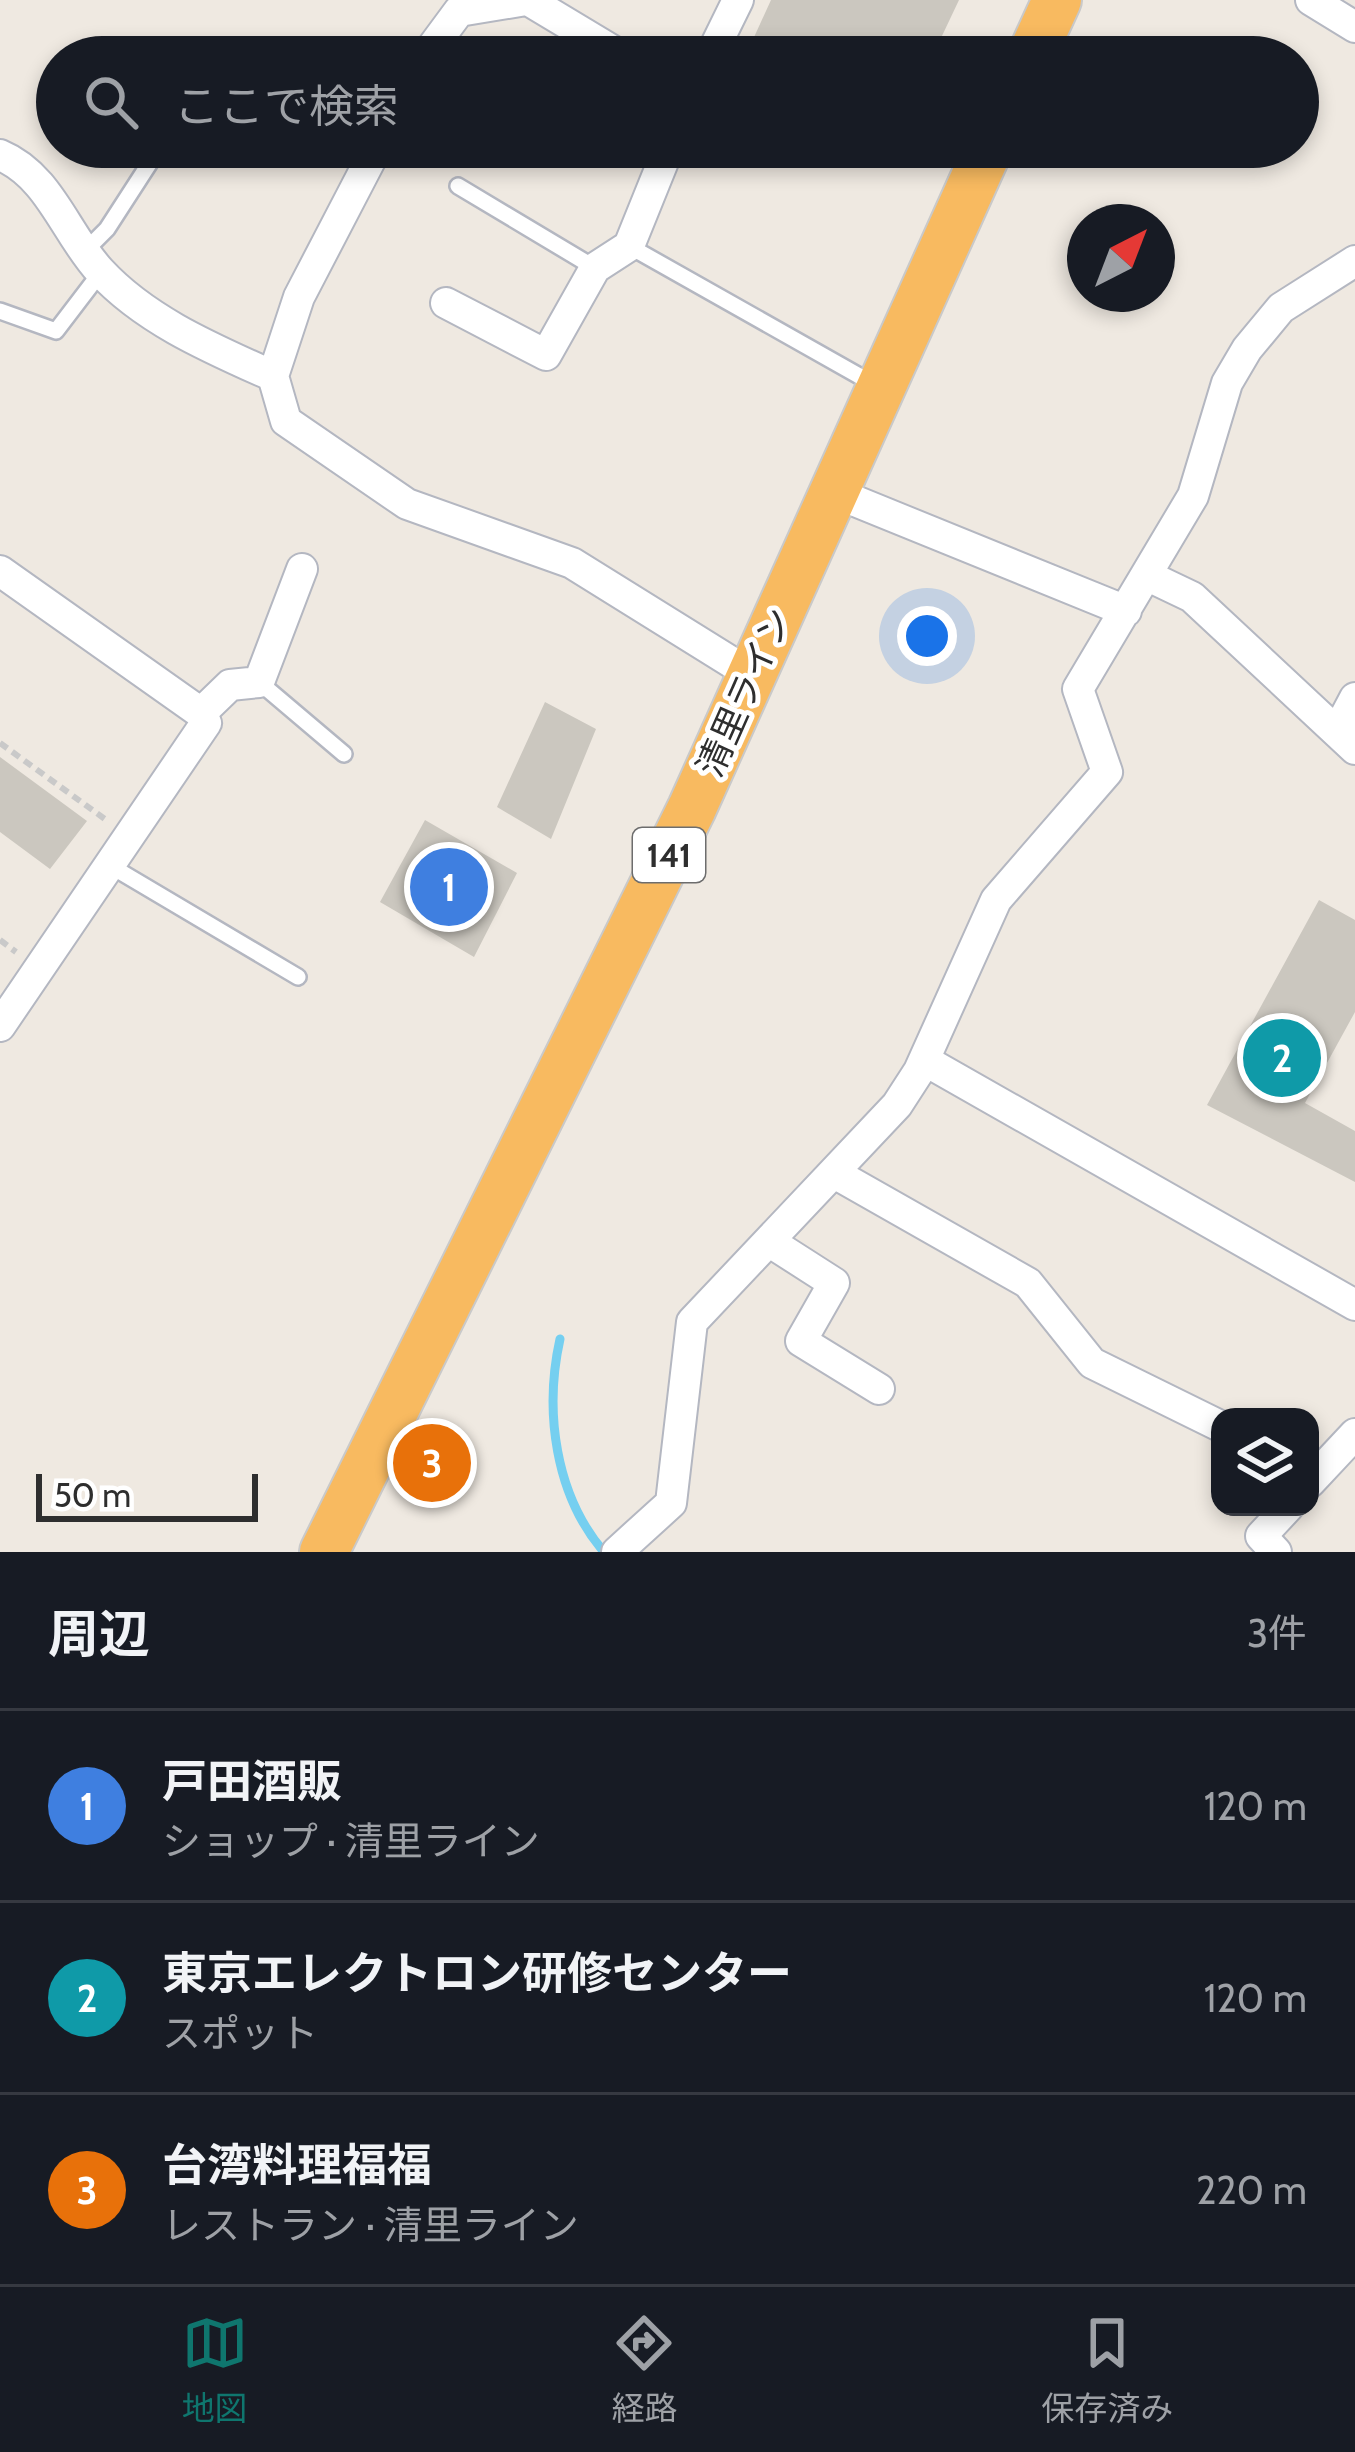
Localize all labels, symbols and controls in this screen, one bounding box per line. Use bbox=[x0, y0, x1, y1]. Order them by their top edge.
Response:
search box bbox=[36, 36, 1319, 168]
icon: search bbox=[78, 69, 144, 135]
text: ここで検索 bbox=[174, 79, 399, 133]
north arrow bbox=[1067, 204, 1175, 312]
street label: 清里ライン bbox=[687, 601, 801, 783]
your location bbox=[897, 606, 957, 666]
road number: 141 bbox=[633, 828, 705, 882]
pin: 1 bbox=[410, 842, 488, 932]
pin: 2 bbox=[1243, 1013, 1321, 1103]
map controls bbox=[1211, 1408, 1319, 1516]
button: layers bbox=[1211, 1408, 1319, 1516]
pin: 3 bbox=[393, 1418, 471, 1508]
scale bar bbox=[36, 1468, 258, 1521]
text: 50 m bbox=[54, 1475, 131, 1515]
text: 周辺 bbox=[48, 1603, 150, 1665]
text: 3件 bbox=[1247, 1609, 1307, 1657]
text: 戸田酒販 bbox=[162, 1754, 342, 1808]
text: 1 bbox=[80, 1782, 94, 1830]
text: 120 m bbox=[1204, 1782, 1307, 1830]
text: ショップ · 清里ライン bbox=[162, 1817, 540, 1865]
text: 東京エレクトロン研修センター bbox=[162, 1946, 792, 2000]
text: 2 bbox=[77, 1974, 97, 2022]
text: 120 m bbox=[1204, 1974, 1307, 2022]
text: スポット bbox=[162, 2009, 318, 2057]
text: 台湾料理福福 bbox=[162, 2138, 432, 2192]
text: 3 bbox=[76, 2166, 98, 2214]
text: 220 m bbox=[1196, 2166, 1307, 2214]
text: レストラン · 清里ライン bbox=[162, 2201, 579, 2249]
tab: 地図 bbox=[182, 2310, 248, 2430]
tab: 経路 bbox=[611, 2310, 677, 2430]
tab: 保存済み bbox=[1041, 2310, 1173, 2430]

